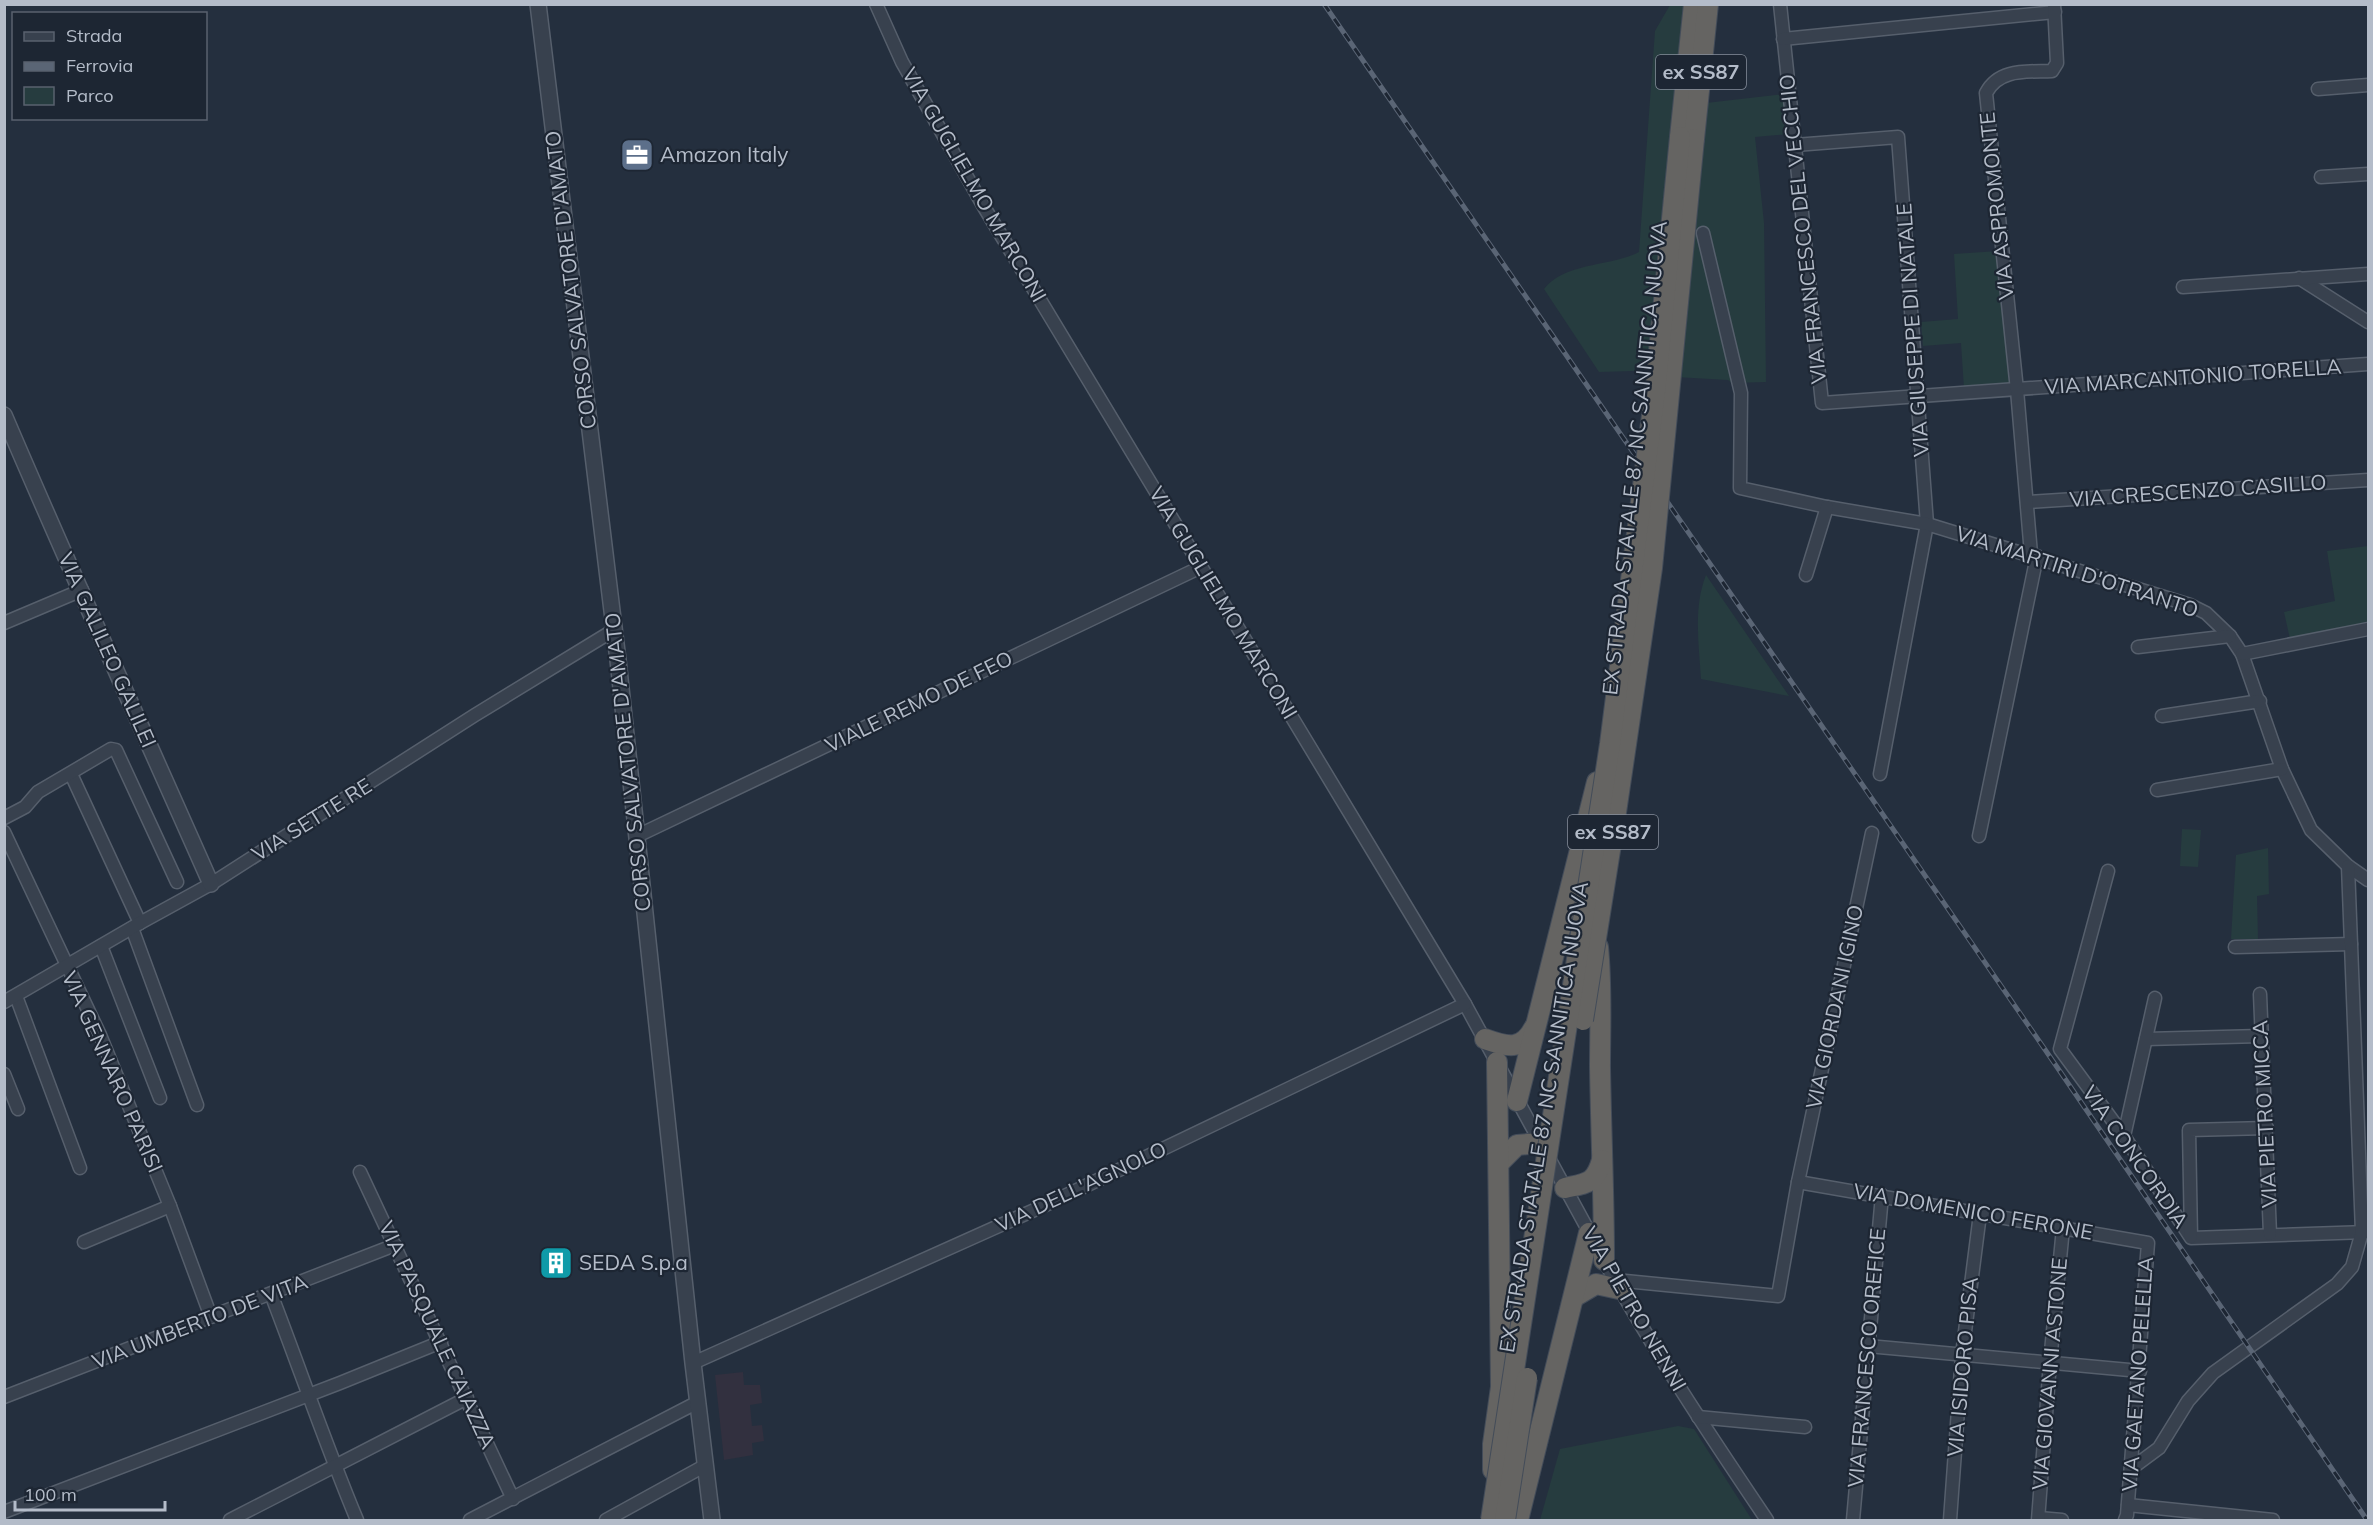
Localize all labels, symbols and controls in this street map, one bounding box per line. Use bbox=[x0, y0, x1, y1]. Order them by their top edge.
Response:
legend bbox=[12, 12, 207, 120]
text: Strada bbox=[66, 24, 122, 47]
text: Ferrovia bbox=[66, 54, 133, 77]
road number: ex SS87 bbox=[1656, 55, 1746, 89]
street label: VIA GUGLIELMO MARCONI bbox=[897, 63, 1053, 306]
street label: VIA FRANCESCO DEL VECCHIO bbox=[1773, 73, 1831, 385]
text: Parco bbox=[66, 84, 114, 107]
street label: VIA ASPROMONTE bbox=[1973, 111, 2019, 301]
street label: CORSO SALVATORE D'AMATO bbox=[539, 129, 601, 431]
office icon: Amazon Italy bbox=[619, 137, 655, 173]
place label: Amazon Italy bbox=[660, 141, 788, 167]
street label: VIA GIUSEPPE DI NATALE bbox=[1890, 202, 1934, 458]
street label: EX STRADA STATALE 87 NC SANNITICA NUOVA bbox=[1596, 219, 1672, 696]
street label: VIA MARCANTONIO TORELLA bbox=[2044, 353, 2343, 399]
street label: VIA CRESCENZO CASILLO bbox=[2069, 468, 2327, 512]
street label: VIA GUGLIELMO MARCONI bbox=[1144, 482, 1304, 723]
street label: VIA MARTIRI D'OTRANTO bbox=[1953, 519, 2202, 623]
street label: VIA GALILEO GALILEI bbox=[53, 548, 163, 751]
street label: CORSO SALVATORE D'AMATO bbox=[598, 611, 656, 913]
street label: VIALE REMO DE FEO bbox=[821, 644, 1016, 758]
street label: VIA SETTE RE bbox=[247, 772, 376, 866]
road number: ex SS87 bbox=[1568, 815, 1658, 849]
street label: EX STRADA STATALE 87 NC SANNITICA NUOVA bbox=[1493, 879, 1593, 1354]
street label: VIA GIORDANI IGINO bbox=[1800, 902, 1868, 1111]
street label: VIA GENNARO PARISI bbox=[57, 967, 169, 1176]
street label: VIA PIETRO MICCA bbox=[2246, 1019, 2282, 1209]
street label: VIA CONCORDIA bbox=[2077, 1080, 2195, 1233]
street label: VIA DELL'AGNOLO bbox=[991, 1135, 1170, 1237]
street label: VIA DOMENICO FERONE bbox=[1851, 1177, 2095, 1245]
street label: VIA PASQUALE CAIAZZA bbox=[374, 1217, 502, 1453]
street label: VIA PIETRO NENNI bbox=[1577, 1222, 1693, 1395]
street label: VIA FRANCESCO OREFICE bbox=[1842, 1227, 1890, 1489]
building icon: SEDA S.p.a bbox=[538, 1245, 574, 1281]
place label: SEDA S.p.a bbox=[579, 1249, 688, 1275]
street label: VIA GAETANO PELELLA bbox=[2116, 1255, 2158, 1492]
street label: VIA GIOVANNI ASTONE bbox=[2026, 1257, 2072, 1491]
street label: VIA UMBERTO DE VITA bbox=[88, 1268, 312, 1374]
street label: VIA ISIDORO PISA bbox=[1941, 1275, 1983, 1458]
scale bar bbox=[15, 1474, 165, 1512]
text: 100 m bbox=[24, 1483, 77, 1506]

